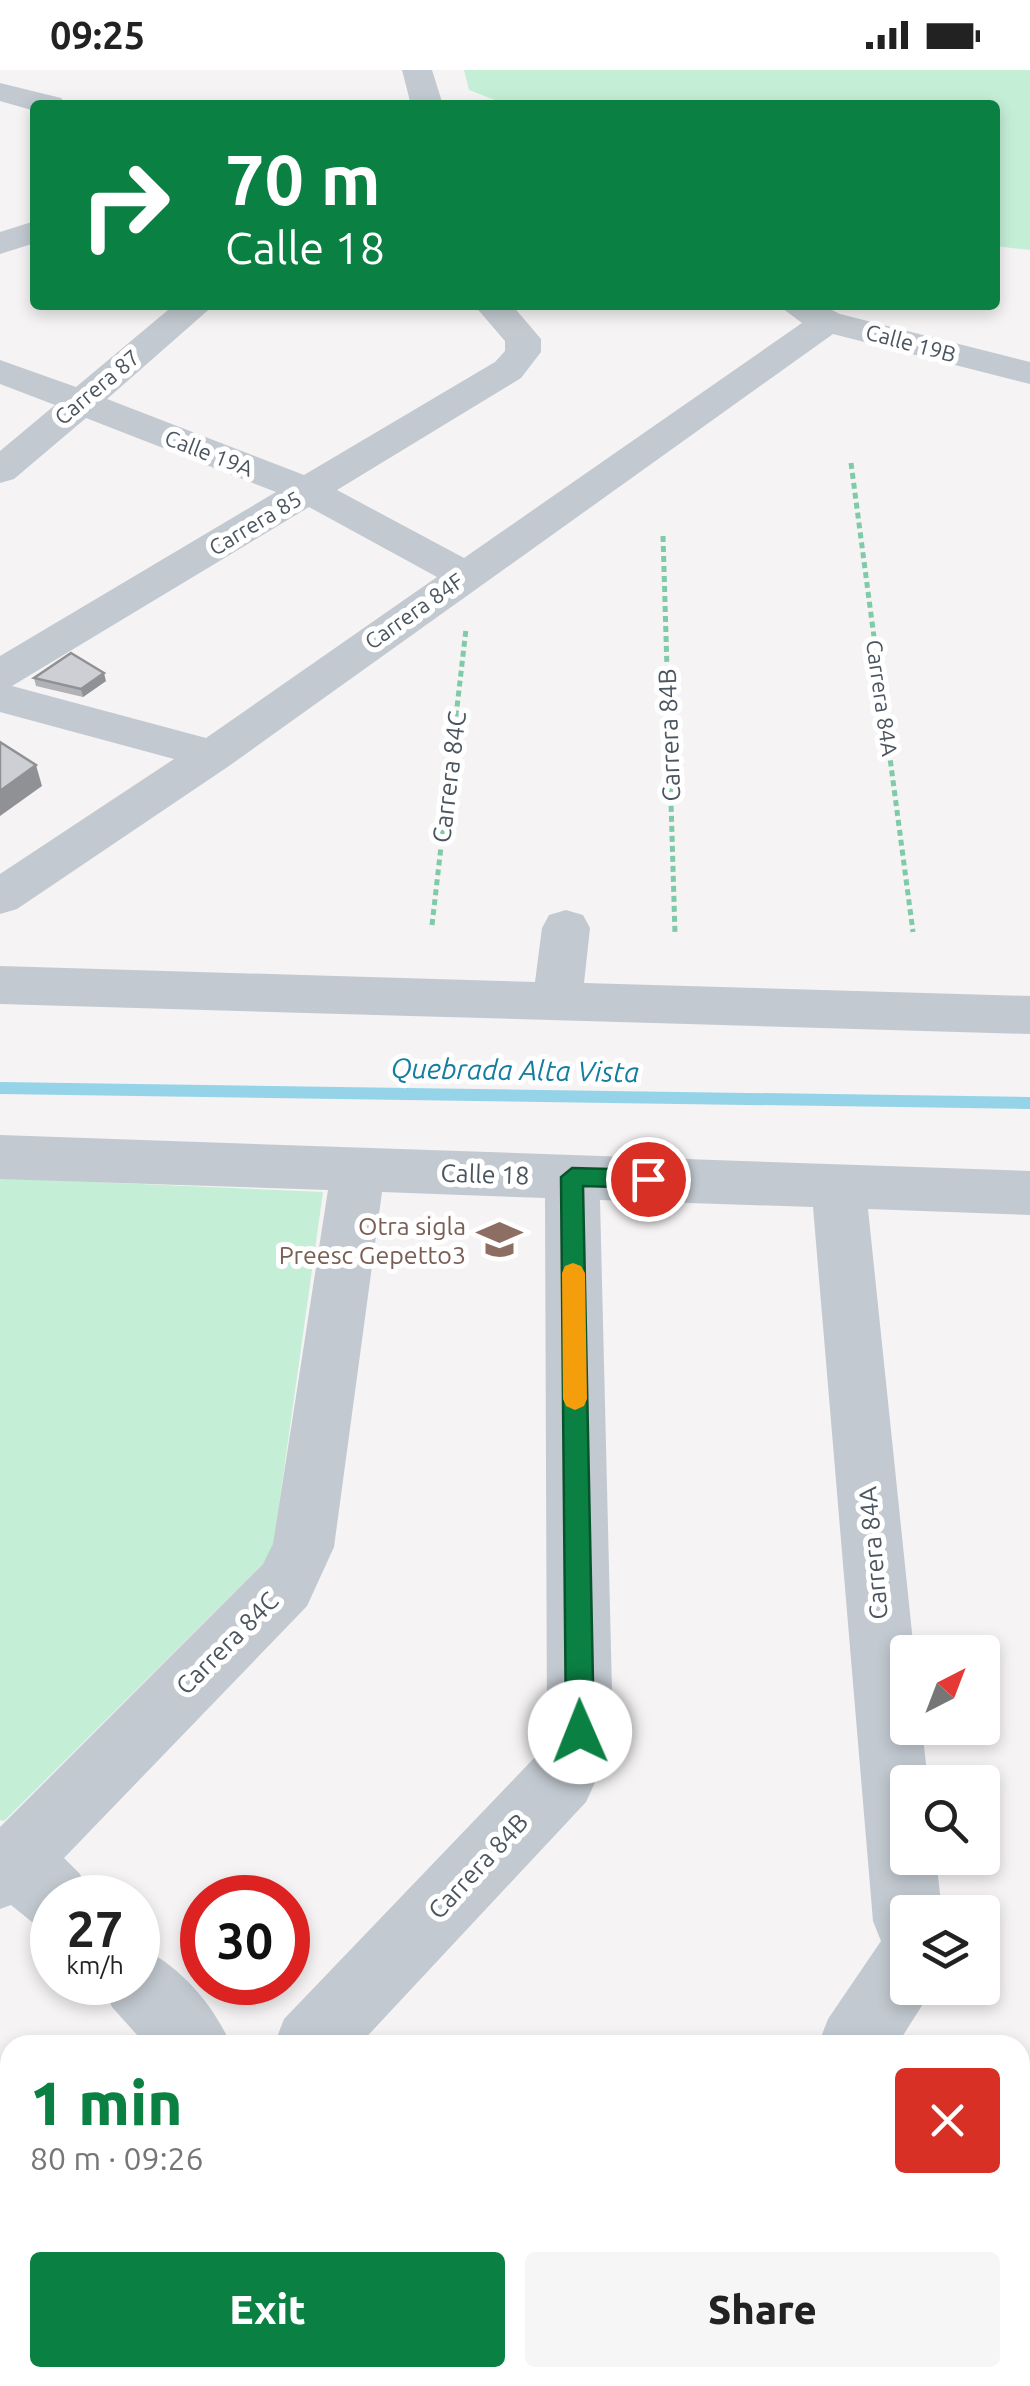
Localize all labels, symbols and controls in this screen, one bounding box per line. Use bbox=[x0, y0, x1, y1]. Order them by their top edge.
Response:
text: 09:25 bbox=[50, 14, 145, 56]
icon: right bbox=[60, 140, 190, 270]
text: 70 m bbox=[225, 140, 381, 218]
text: Calle 18 bbox=[225, 222, 385, 273]
street label: Calle 19B bbox=[863, 318, 959, 367]
street label: Carrera 87 bbox=[49, 344, 144, 429]
street label: Calle 19A bbox=[161, 424, 258, 481]
street label: Carrera 85 bbox=[204, 485, 305, 560]
street label: Carrera 84F bbox=[360, 567, 468, 654]
street label: Carrera 84A bbox=[862, 638, 903, 758]
street label: Carrera 84B bbox=[653, 668, 685, 802]
street label: Carrera 84C bbox=[427, 710, 471, 844]
water label: Quebrada Alta Vista bbox=[390, 1052, 640, 1088]
pin bbox=[606, 1137, 691, 1222]
icon: arrive bbox=[621, 1152, 676, 1207]
street label: Calle 18 bbox=[440, 1158, 530, 1190]
place label: Otra sigla Preesc Gepetto3 bbox=[279, 1212, 466, 1269]
school or university icon: Otra sigla Preesc Gepetto3 bbox=[475, 1216, 523, 1264]
street label: Carrera 84A bbox=[853, 1485, 893, 1621]
street label: Carrera 84C bbox=[170, 1586, 284, 1700]
north arrow bbox=[890, 1635, 1000, 1745]
map controls bbox=[890, 1635, 1000, 2005]
position arrow bbox=[528, 1680, 632, 1784]
button: search bbox=[890, 1765, 1000, 1875]
street label: Carrera 84B bbox=[422, 1808, 534, 1924]
speed limit sign: 30 bbox=[180, 1875, 310, 2005]
button: layers bbox=[890, 1895, 1000, 2005]
text: 27 bbox=[67, 1900, 123, 1956]
text: km/h bbox=[66, 1951, 124, 1979]
button: close bbox=[895, 2068, 1000, 2173]
text: 1 min bbox=[30, 2069, 183, 2136]
text: 80 m · 09:26 bbox=[30, 2140, 204, 2176]
button: Exit bbox=[30, 2252, 505, 2367]
button: Share bbox=[525, 2252, 1000, 2367]

